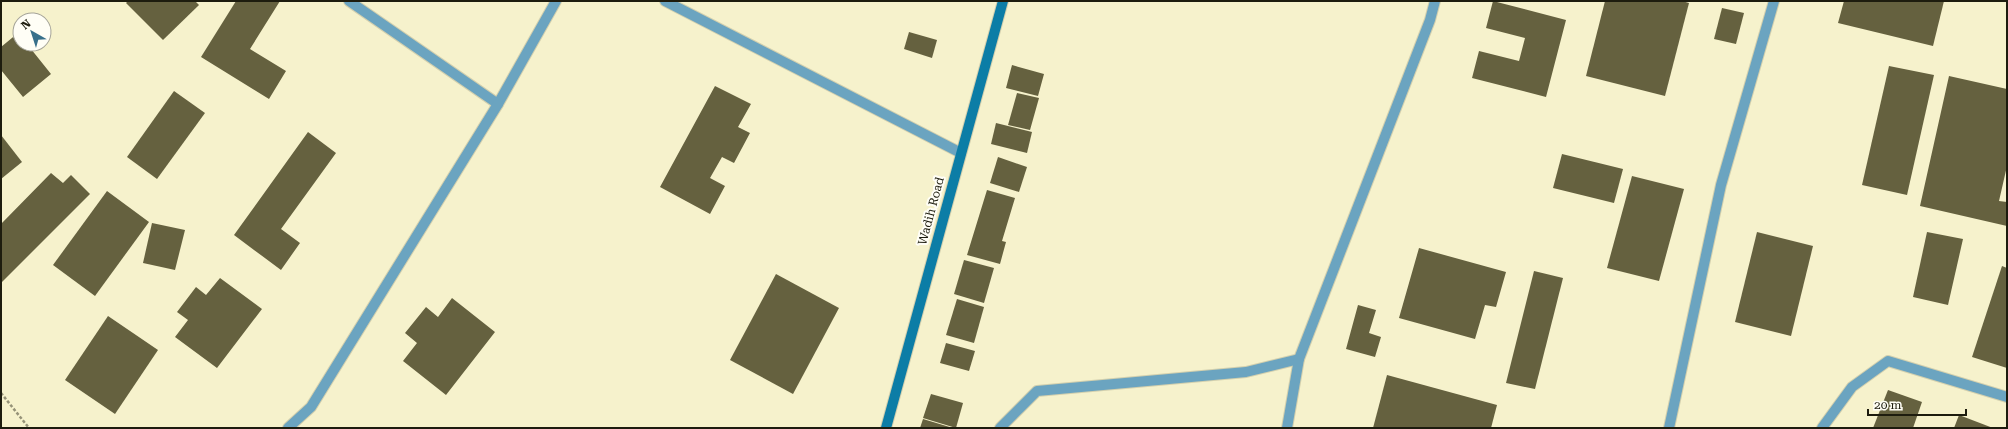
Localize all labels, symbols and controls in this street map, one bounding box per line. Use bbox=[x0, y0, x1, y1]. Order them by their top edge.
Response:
north arrow bbox=[12, 12, 52, 52]
text: N bbox=[19, 17, 34, 32]
street label: Wadih Road bbox=[915, 175, 947, 247]
scale bar bbox=[1868, 391, 1966, 417]
text: 20 m bbox=[1874, 398, 1901, 412]

